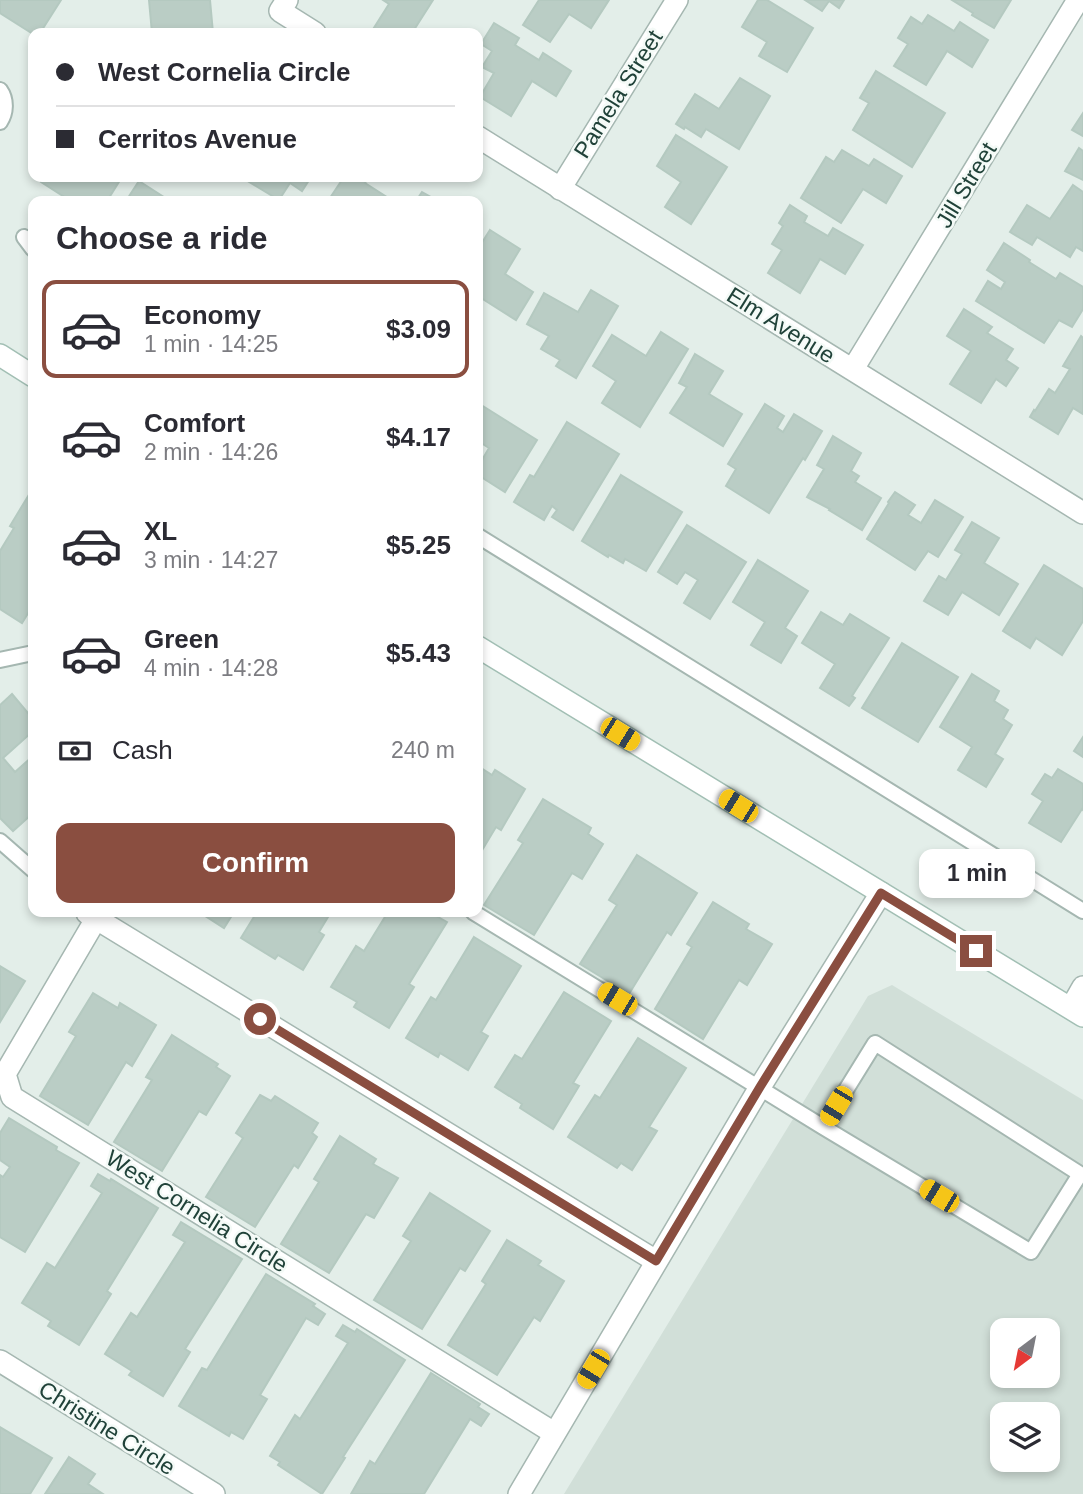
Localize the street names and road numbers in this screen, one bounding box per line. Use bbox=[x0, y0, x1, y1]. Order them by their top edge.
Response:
street label: Pamela Street bbox=[568, 25, 668, 163]
street label: Jill Street bbox=[930, 137, 1002, 232]
street label: Elm Avenue bbox=[722, 282, 840, 368]
street label: West Cornelia Circle bbox=[101, 1145, 293, 1277]
street label: Christine Circle bbox=[34, 1376, 180, 1480]

